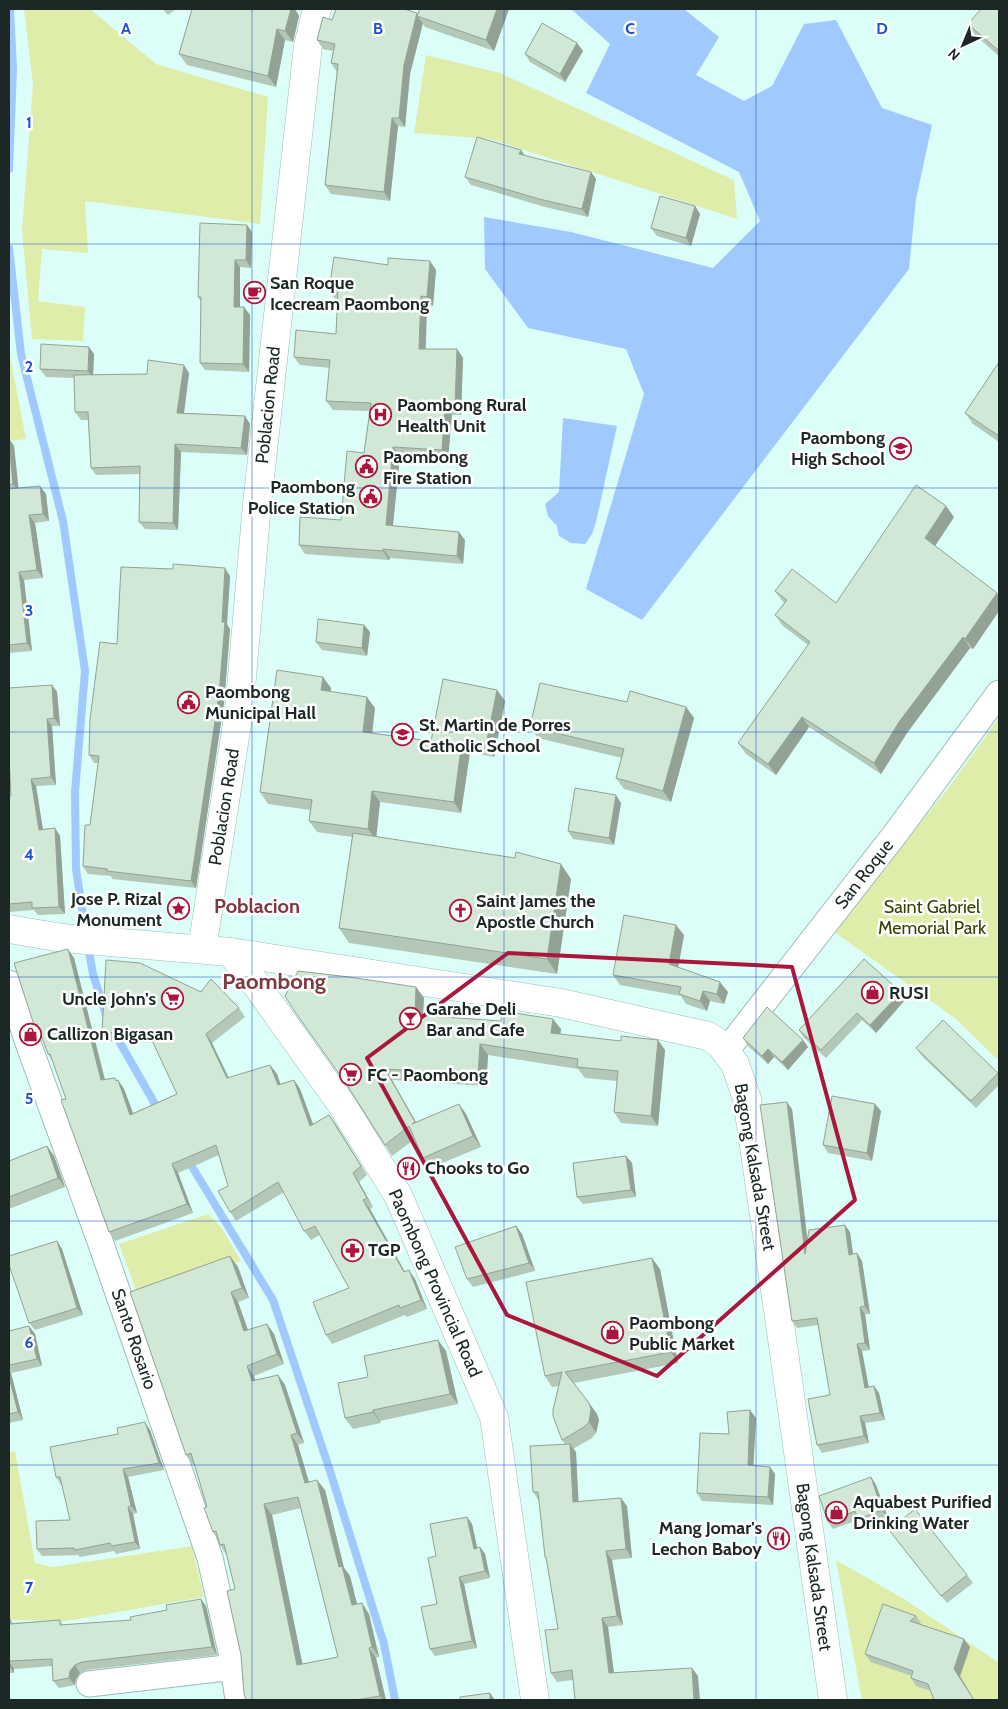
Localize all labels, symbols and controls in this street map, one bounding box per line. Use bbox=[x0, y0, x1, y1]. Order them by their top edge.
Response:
text: A bbox=[121, 19, 131, 38]
text: B bbox=[373, 19, 383, 38]
text: C bbox=[625, 19, 635, 38]
text: D bbox=[876, 19, 888, 38]
north arrow bbox=[938, 20, 988, 70]
text: N bbox=[944, 44, 964, 64]
text: 1 bbox=[26, 113, 32, 132]
place label: San Roque Icecream Paombong bbox=[270, 272, 429, 315]
cafe icon: San Roque Icecream Paombong bbox=[242, 281, 266, 305]
street label: Poblacion Road bbox=[251, 345, 285, 465]
text: 2 bbox=[25, 357, 33, 376]
place label: Paombong Rural Health Unit bbox=[397, 394, 527, 437]
hospital icon: Paombong Rural Health Unit bbox=[369, 403, 393, 427]
place label: Paombong High School bbox=[791, 427, 885, 470]
school or university icon: Paombong High School bbox=[889, 436, 913, 460]
place label: Paombong Fire Station bbox=[383, 446, 472, 489]
public building icon: Paombong Fire Station bbox=[355, 455, 379, 479]
place label: Paombong Police Station bbox=[248, 476, 355, 519]
public building icon: Paombong Police Station bbox=[359, 485, 383, 509]
text: 3 bbox=[25, 601, 33, 620]
place label: Paombong Municipal Hall bbox=[205, 681, 316, 724]
public building icon: Paombong Municipal Hall bbox=[177, 690, 201, 714]
place label: St. Martin de Porres Catholic School bbox=[419, 714, 571, 757]
school or university icon: St. Martin de Porres Catholic School bbox=[391, 723, 415, 747]
street label: Poblacion Road bbox=[204, 747, 244, 867]
street label: San Roque bbox=[830, 835, 898, 913]
text: 4 bbox=[24, 845, 34, 864]
place label: Jose P. Rizal Monument bbox=[70, 888, 162, 931]
place label: Saint James the Apostle Church bbox=[476, 890, 596, 933]
district label: Poblacion bbox=[214, 894, 300, 918]
park label: Saint Gabriel Memorial Park bbox=[878, 896, 987, 939]
place icon: Jose P. Rizal Monument bbox=[166, 897, 190, 921]
church icon: Saint James the Apostle Church bbox=[448, 899, 472, 923]
district label: Paombong bbox=[222, 968, 326, 995]
shop icon: RUSI bbox=[861, 981, 885, 1005]
place label: RUSI bbox=[889, 982, 929, 1004]
supermarket icon: Uncle John's bbox=[160, 987, 184, 1011]
place label: Uncle John's bbox=[62, 988, 156, 1010]
place label: Garahe Deli Bar and Cafe bbox=[426, 998, 525, 1041]
bar icon: Garahe Deli Bar and Cafe bbox=[398, 1007, 422, 1031]
shop icon: Callizon Bigasan bbox=[19, 1022, 43, 1046]
place label: Callizon Bigasan bbox=[47, 1023, 173, 1045]
supermarket icon: FC - Paombong bbox=[339, 1063, 363, 1087]
place label: FC - Paombong bbox=[367, 1064, 488, 1086]
street label: Bagong Kalsada Street bbox=[729, 1082, 781, 1252]
text: 5 bbox=[25, 1089, 33, 1108]
restaurant icon: Chooks to Go bbox=[397, 1156, 421, 1180]
place label: Chooks to Go bbox=[425, 1157, 529, 1179]
street label: Paombong Provincial Road bbox=[384, 1186, 486, 1380]
pharmacy icon: TGP bbox=[340, 1238, 364, 1262]
place label: TGP bbox=[368, 1239, 401, 1261]
street label: Santo Rosario bbox=[107, 1286, 162, 1392]
place label: Paombong Public Market bbox=[629, 1312, 735, 1355]
shop icon: Paombong Public Market bbox=[601, 1321, 625, 1345]
text: 6 bbox=[25, 1333, 34, 1352]
street label: Bagong Kalsada Street bbox=[791, 1482, 837, 1652]
place label: Aquabest Purified Drinking Water bbox=[853, 1491, 992, 1534]
shop icon: Aquabest Purified Drinking Water bbox=[825, 1500, 849, 1524]
place label: Mang Jomar's Lechon Baboy bbox=[651, 1517, 762, 1560]
restaurant icon: Mang Jomar's Lechon Baboy bbox=[766, 1526, 790, 1550]
text: 7 bbox=[25, 1578, 34, 1597]

